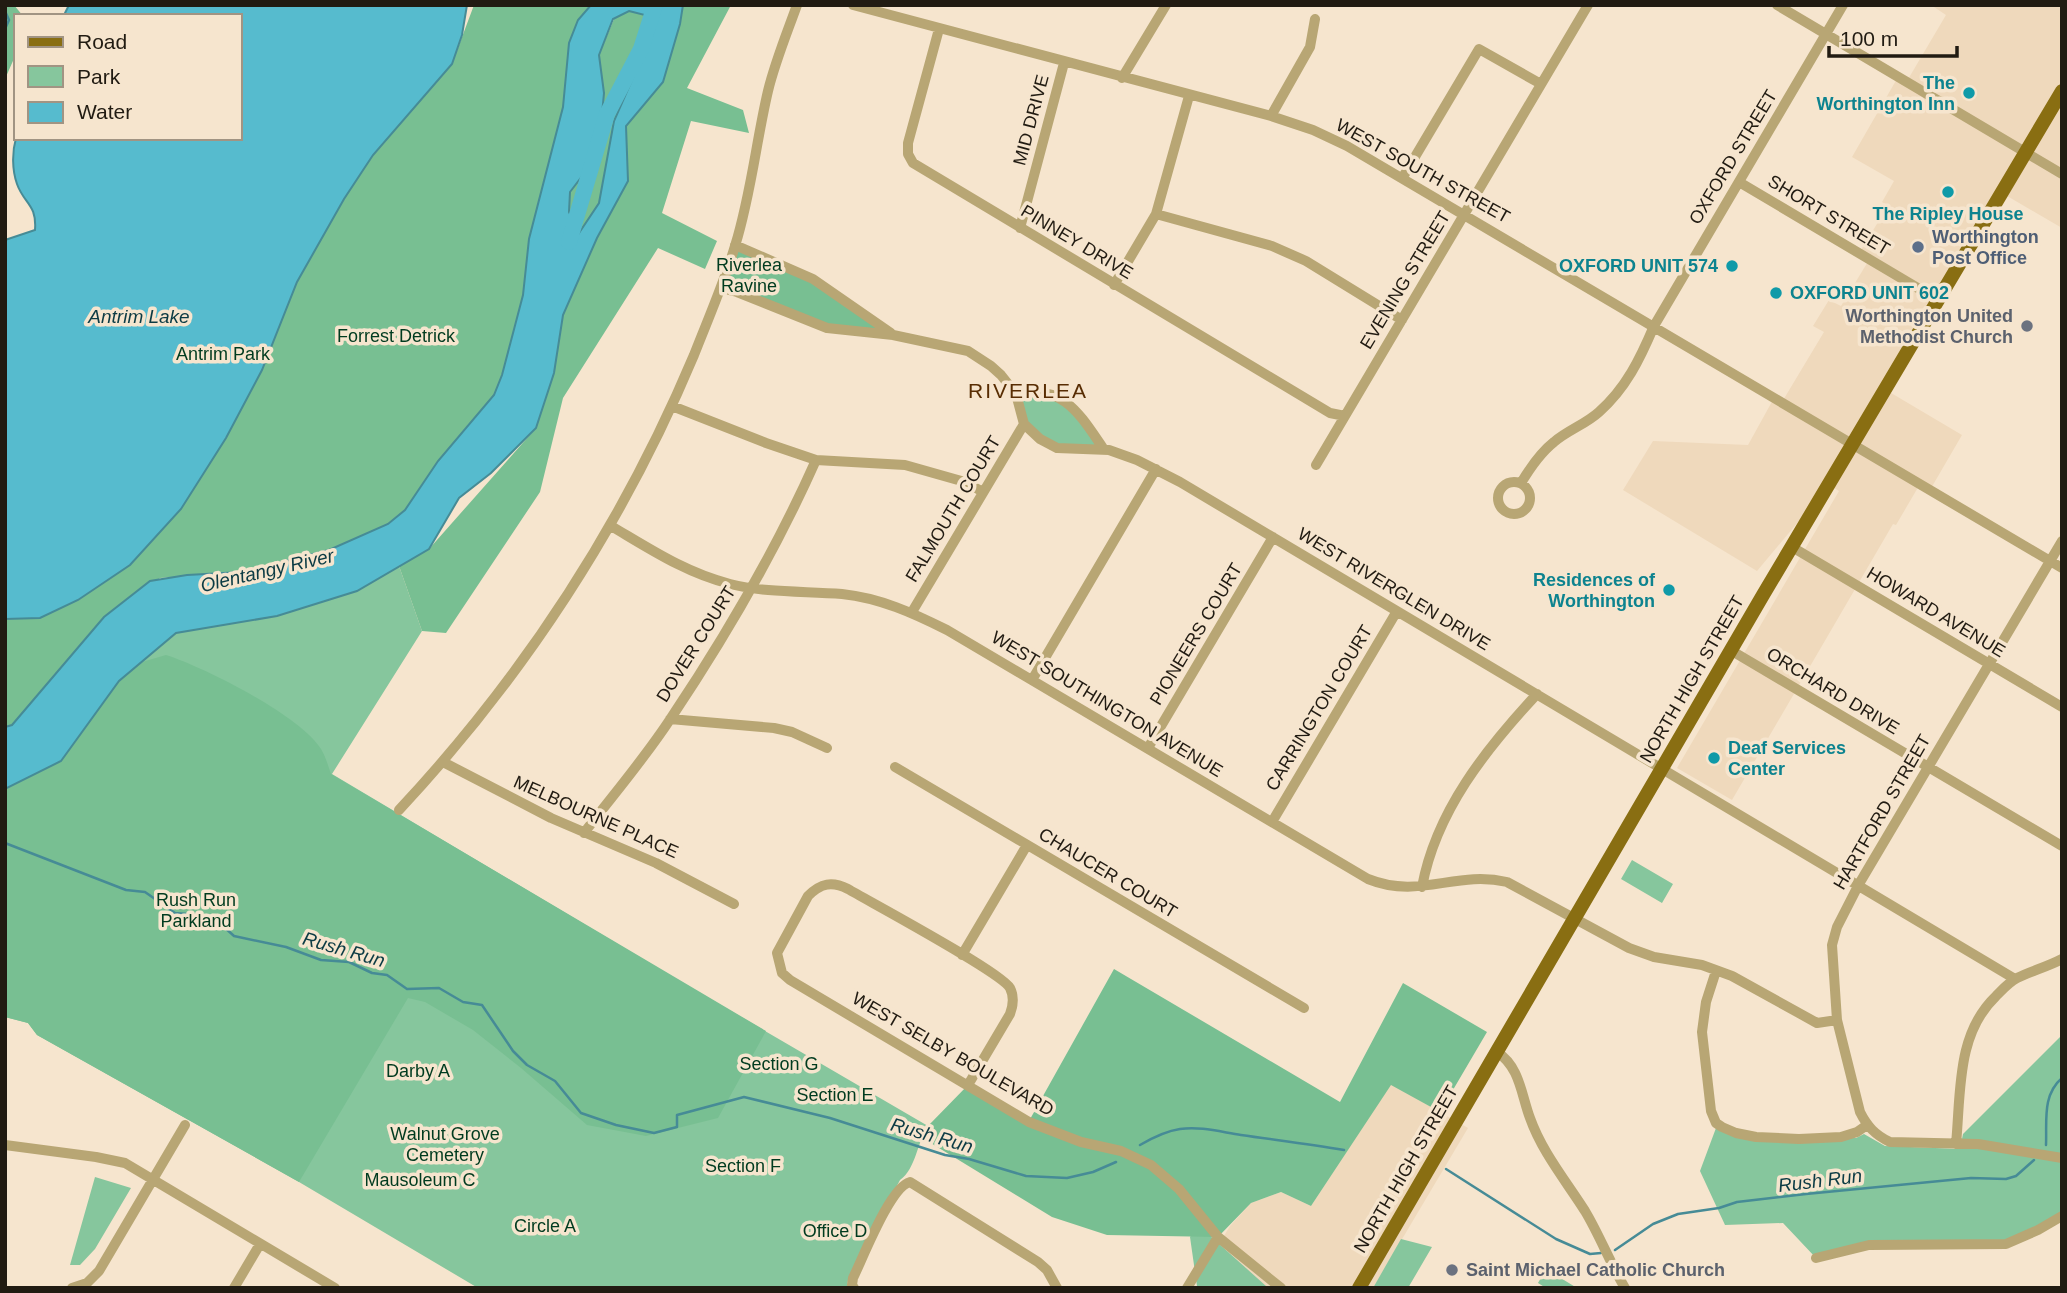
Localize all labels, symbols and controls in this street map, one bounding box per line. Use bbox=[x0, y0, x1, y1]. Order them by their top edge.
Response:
legend bbox=[14, 14, 242, 140]
scale bar bbox=[1829, 14, 1957, 58]
text: 100 m bbox=[1840, 27, 1898, 50]
text: Road bbox=[77, 30, 127, 53]
text: Park bbox=[77, 65, 121, 88]
street label: MID DRIVE bbox=[1009, 72, 1053, 168]
place label: The Worthington Inn bbox=[1816, 73, 1955, 114]
marker: The Worthington Inn bbox=[1961, 85, 1977, 101]
street label: OXFORD STREET bbox=[1685, 86, 1781, 228]
text: Water bbox=[77, 100, 132, 123]
street label: WEST SOUTH STREET bbox=[1333, 115, 1513, 227]
street label: SHORT STREET bbox=[1765, 171, 1893, 259]
marker: The Ripley House bbox=[1940, 184, 1956, 200]
street label: PINNEY DRIVE bbox=[1018, 201, 1136, 283]
place label: The Ripley House bbox=[1872, 204, 2024, 224]
street label: EVENING STREET bbox=[1356, 208, 1454, 352]
place label: Worthington Post Office bbox=[1932, 227, 2039, 268]
marker: Worthington Post Office bbox=[1910, 239, 1926, 255]
park label: Riverlea Ravine bbox=[716, 255, 783, 296]
place label: OXFORD UNIT 574 bbox=[1559, 256, 1718, 276]
marker: OXFORD UNIT 574 bbox=[1724, 258, 1740, 274]
place label: OXFORD UNIT 602 bbox=[1790, 283, 1949, 303]
marker: OXFORD UNIT 602 bbox=[1768, 285, 1784, 301]
water label: Antrim Lake bbox=[87, 306, 190, 327]
place label: Worthington United Methodist Church bbox=[1845, 306, 2013, 347]
marker: Worthington United Methodist Church bbox=[2019, 318, 2035, 334]
park label: Forrest Detrick bbox=[337, 326, 456, 346]
park label: Antrim Park bbox=[176, 344, 271, 364]
district label: RIVERLEA bbox=[968, 379, 1088, 402]
street label: FALMOUTH COURT bbox=[902, 432, 1004, 586]
street label: WEST RIVERGLEN DRIVE bbox=[1294, 524, 1494, 654]
water label: Olentangy River bbox=[198, 545, 336, 596]
street label: PIONEERS COURT bbox=[1146, 560, 1246, 708]
street label: HOWARD AVENUE bbox=[1863, 563, 2009, 661]
place label: Residences of Worthington bbox=[1533, 570, 1656, 611]
street label: DOVER COURT bbox=[652, 582, 740, 706]
marker: Residences of Worthington bbox=[1661, 582, 1677, 598]
street label: NORTH HIGH STREET bbox=[1636, 592, 1748, 766]
street label: CARRINGTON COURT bbox=[1262, 622, 1376, 794]
street label: WEST SOUTHINGTON AVENUE bbox=[988, 627, 1226, 781]
street label: ORCHARD DRIVE bbox=[1763, 644, 1903, 738]
street label: HARTFORD STREET bbox=[1829, 731, 1935, 893]
place label: Deaf Services Center bbox=[1728, 738, 1846, 779]
marker: Deaf Services Center bbox=[1706, 750, 1722, 766]
street label: MELBOURNE PLACE bbox=[511, 772, 681, 862]
street label: CHAUCER COURT bbox=[1035, 824, 1181, 922]
park label: Rush Run Parkland bbox=[156, 890, 236, 931]
water label: Rush Run bbox=[300, 928, 387, 971]
street label: WEST SELBY BOULEVARD bbox=[849, 988, 1057, 1120]
park label: Section G bbox=[739, 1054, 819, 1074]
park label: Darby A bbox=[386, 1061, 450, 1081]
street label: NORTH HIGH STREET bbox=[1350, 1082, 1462, 1256]
park label: Section E bbox=[796, 1085, 874, 1105]
water label: Rush Run bbox=[888, 1114, 975, 1157]
park label: Walnut Grove Cemetery bbox=[390, 1124, 500, 1165]
park label: Section F bbox=[705, 1156, 781, 1176]
water label: Rush Run bbox=[1777, 1165, 1863, 1196]
park label: Mausoleum C bbox=[364, 1170, 476, 1190]
park label: Circle A bbox=[514, 1216, 576, 1236]
park label: Office D bbox=[803, 1221, 867, 1241]
place label: Saint Michael Catholic Church bbox=[1466, 1260, 1725, 1280]
marker: Saint Michael Catholic Church bbox=[1444, 1262, 1460, 1278]

